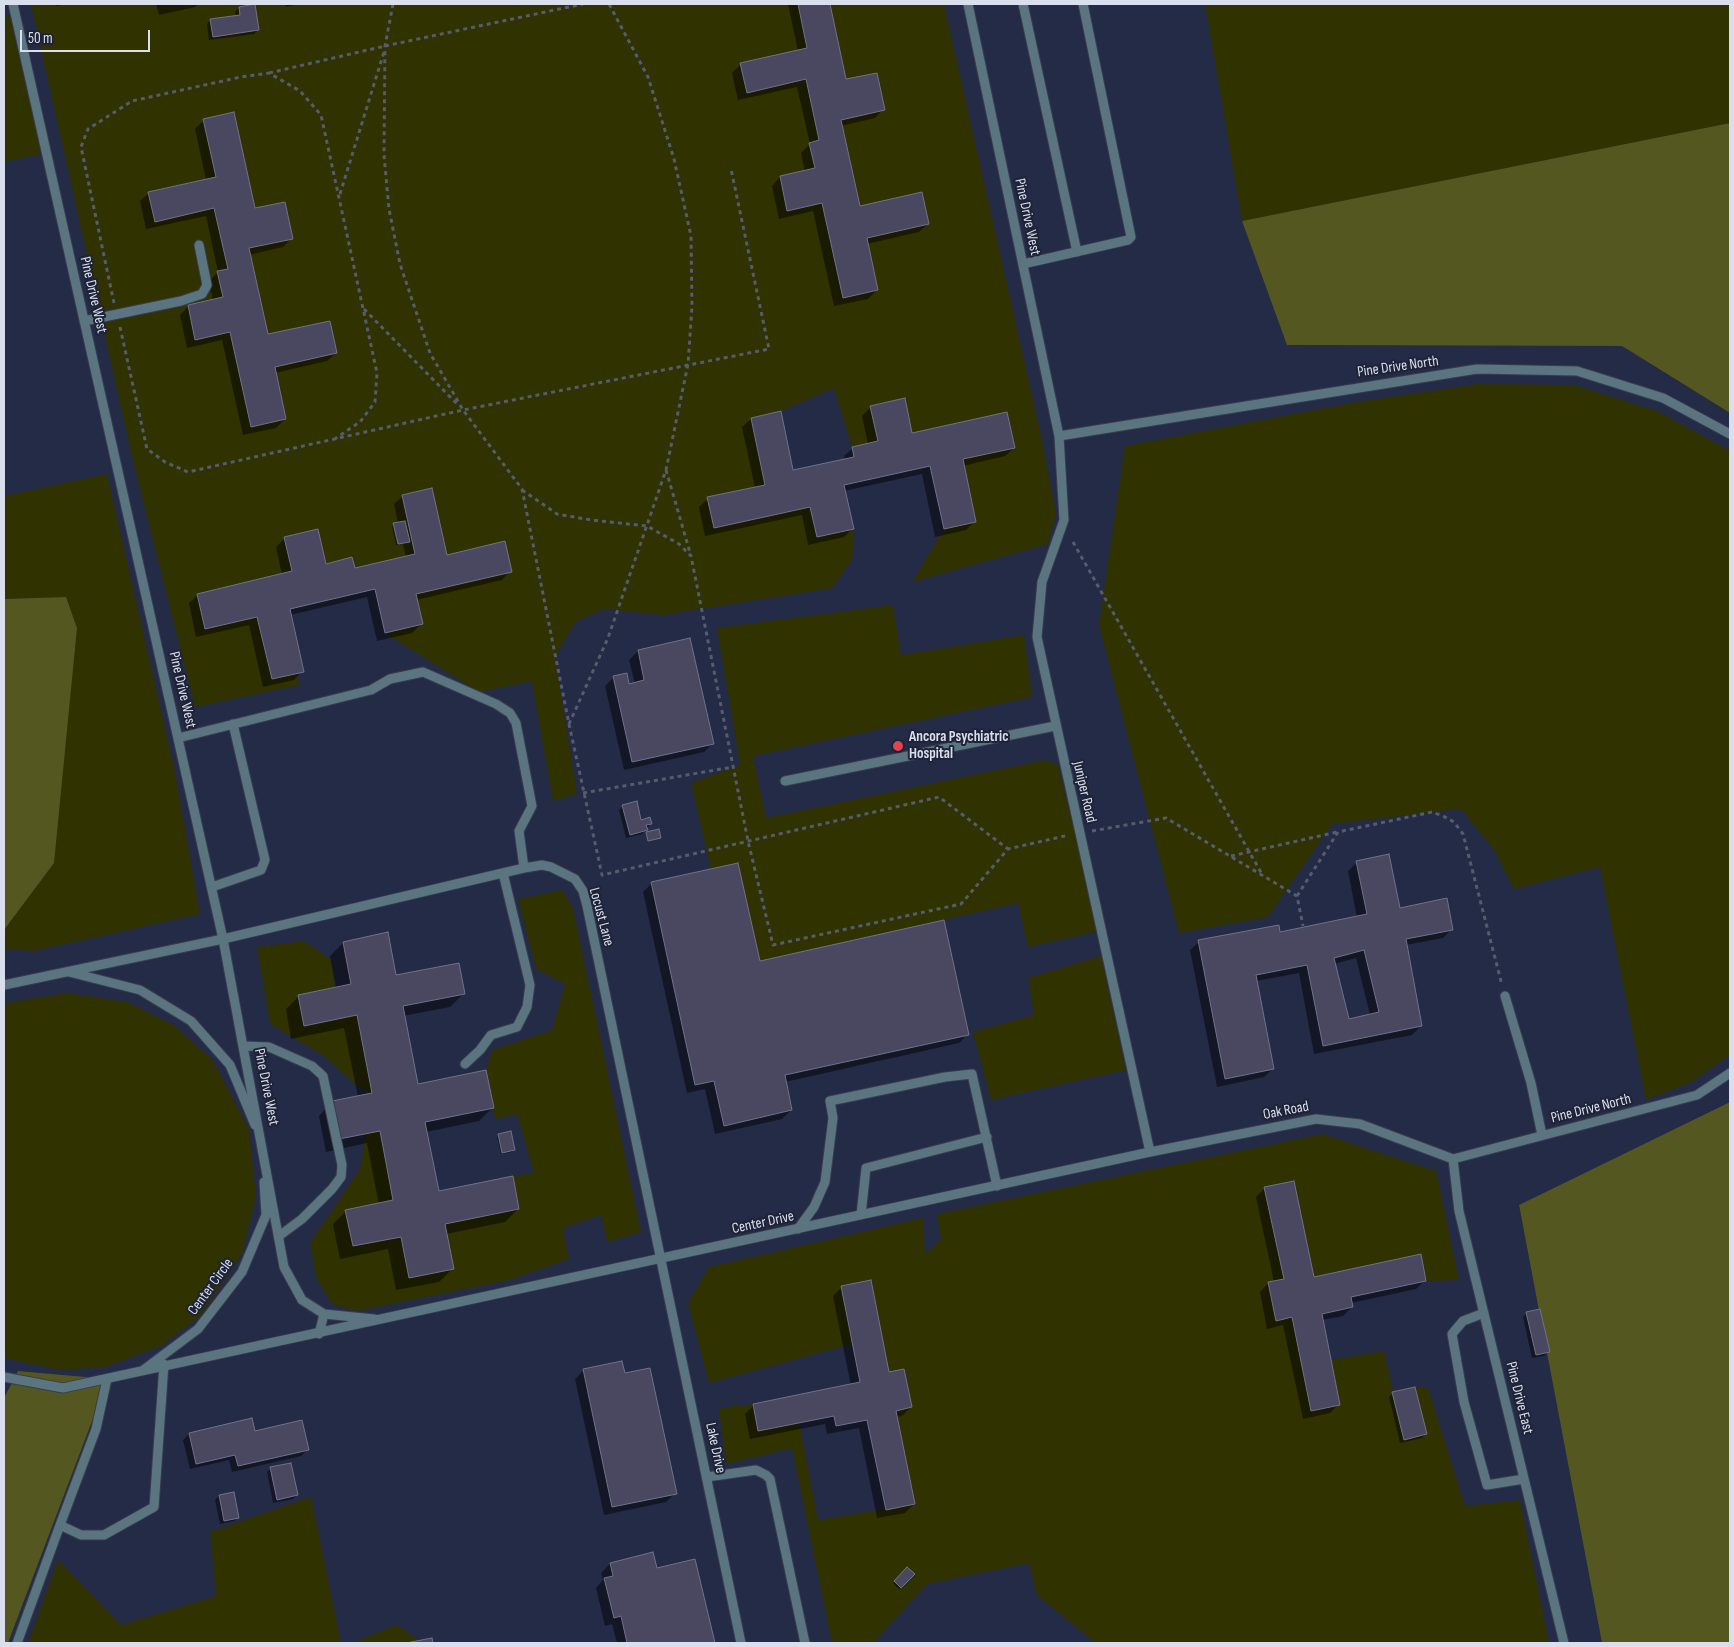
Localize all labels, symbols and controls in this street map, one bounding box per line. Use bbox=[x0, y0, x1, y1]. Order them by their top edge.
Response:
scale bar bbox=[22, 20, 152, 52]
text: 50 m bbox=[28, 29, 53, 48]
street label: Pine Drive West bbox=[1010, 177, 1044, 257]
street label: Pine Drive West bbox=[75, 255, 111, 335]
street label: Pine Drive North bbox=[1356, 352, 1440, 382]
street label: Pine Drive West bbox=[164, 650, 200, 730]
place label: Ancora Psychiatric Hospital bbox=[909, 728, 1008, 763]
marker: Ancora Psychiatric Hospital bbox=[891, 739, 905, 753]
street label: Juniper Road bbox=[1068, 760, 1100, 824]
street label: Locust Lane bbox=[585, 886, 617, 948]
street label: Pine Drive West bbox=[250, 1047, 282, 1127]
street label: Pine Drive North bbox=[1549, 1090, 1633, 1128]
street label: Oak Road bbox=[1262, 1098, 1310, 1124]
street label: Center Drive bbox=[730, 1208, 796, 1238]
street label: Center Circle bbox=[184, 1255, 238, 1319]
street label: Pine Drive East bbox=[1501, 1360, 1537, 1436]
street label: Lake Drive bbox=[701, 1421, 729, 1475]

